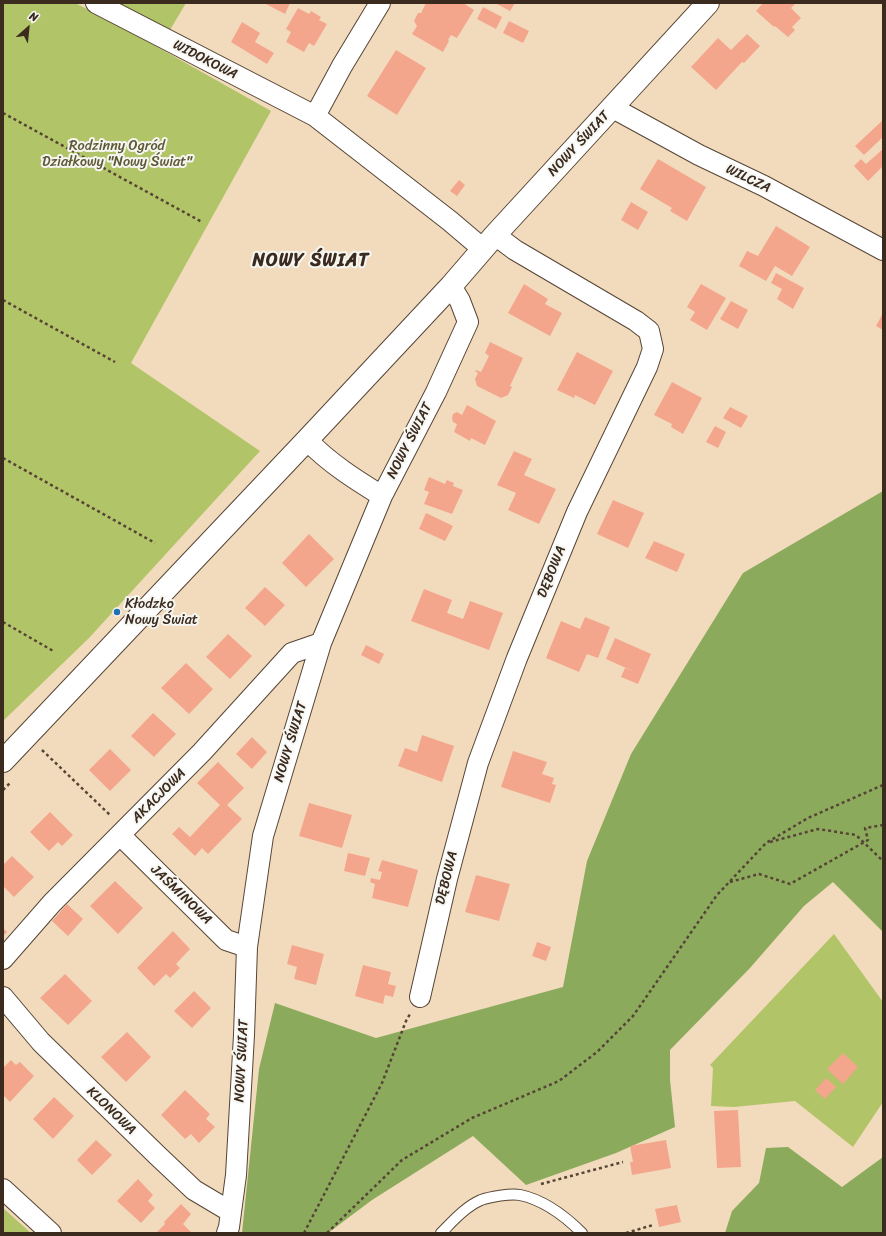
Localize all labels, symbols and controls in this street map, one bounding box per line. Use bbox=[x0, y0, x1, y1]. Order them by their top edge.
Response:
text: N bbox=[26, 7, 41, 27]
north arrow bbox=[8, 8, 48, 48]
street label: WIDOKOWA bbox=[170, 37, 240, 83]
street label: NOWY ŚWIAT bbox=[545, 108, 613, 180]
park label: Rodzinny Ogród Działkowy "Nowy Świat" bbox=[42, 138, 192, 170]
street label: WILCZA bbox=[723, 161, 773, 197]
district label: NOWY ŚWIAT bbox=[253, 250, 369, 272]
street label: NOWY ŚWIAT bbox=[384, 400, 436, 482]
street label: DĘBOWA bbox=[534, 544, 570, 600]
place label: Kłodzko Nowy Świat bbox=[125, 596, 198, 628]
marker: Kłodzko Nowy Świat bbox=[112, 607, 122, 617]
street label: NOWY ŚWIAT bbox=[271, 700, 311, 784]
street label: AKACJOWA bbox=[128, 765, 190, 827]
street label: DĘBOWA bbox=[432, 850, 462, 906]
street label: JAŚMINOWA bbox=[147, 862, 215, 928]
street label: NOWY ŚWIAT bbox=[231, 1019, 253, 1103]
street label: KLONOWA bbox=[83, 1084, 139, 1138]

